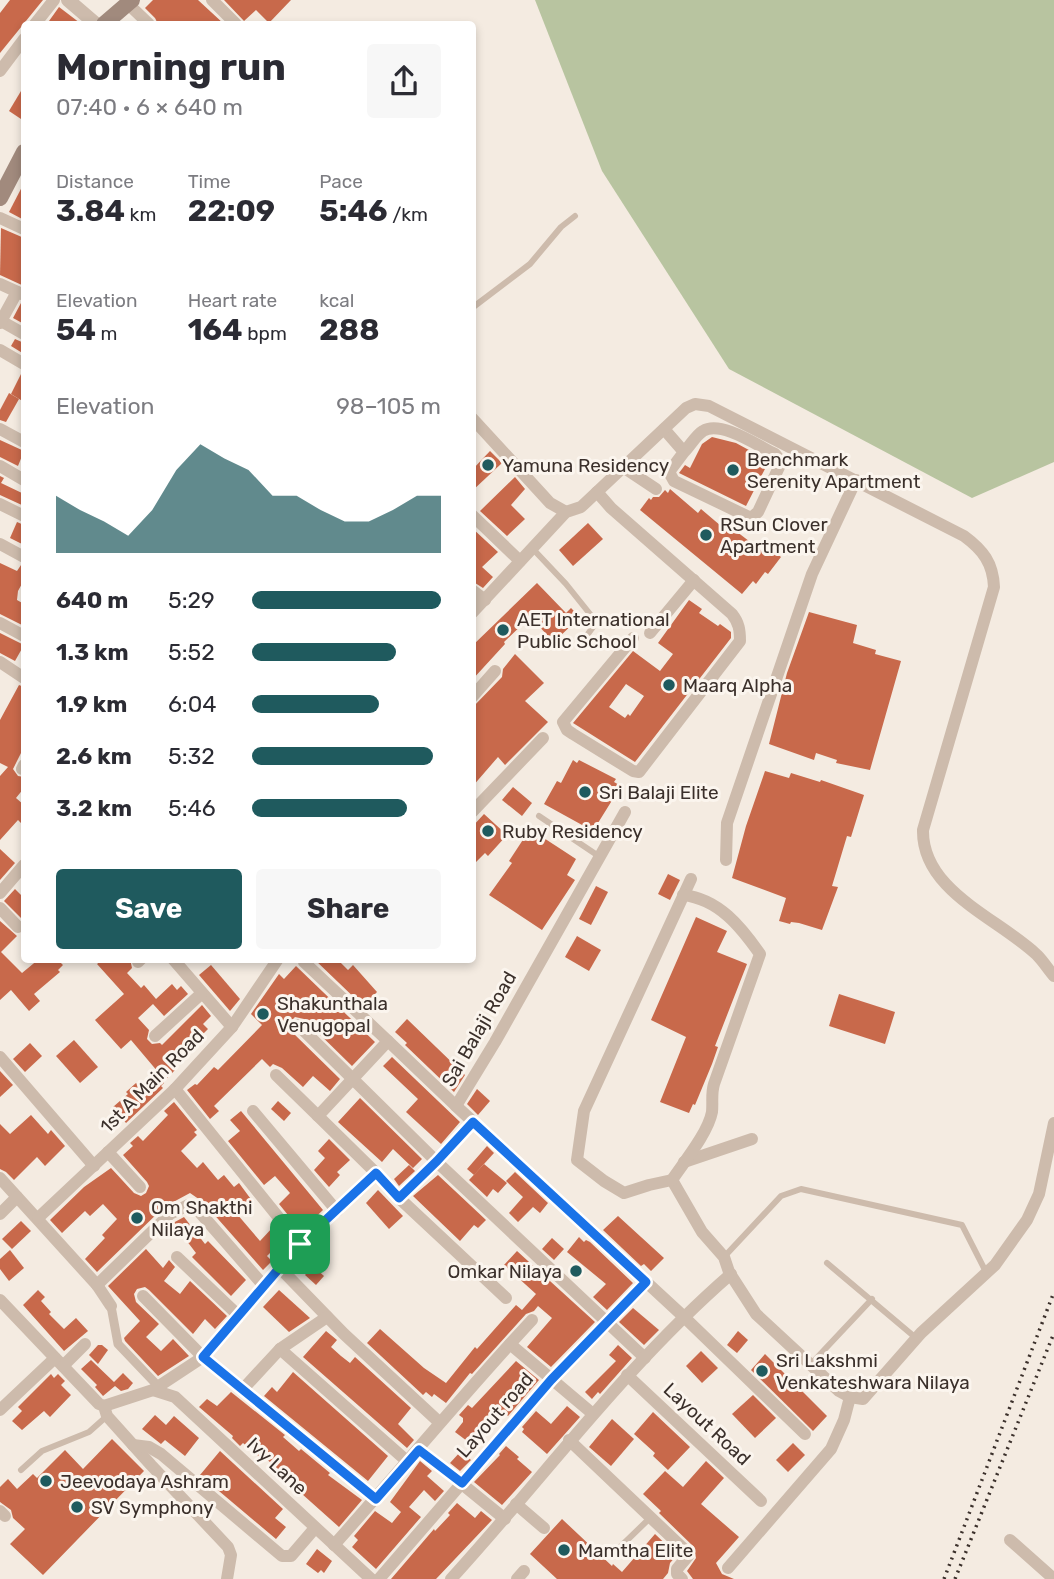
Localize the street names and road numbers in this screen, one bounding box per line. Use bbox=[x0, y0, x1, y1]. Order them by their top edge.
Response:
street label: Sai Balaji Road bbox=[437, 967, 521, 1091]
street label: 1st A Main Road bbox=[95, 1024, 209, 1138]
street label: Layout road bbox=[452, 1368, 538, 1462]
street label: Layout Road bbox=[659, 1378, 755, 1470]
street label: Ivy Lane bbox=[242, 1432, 312, 1500]

